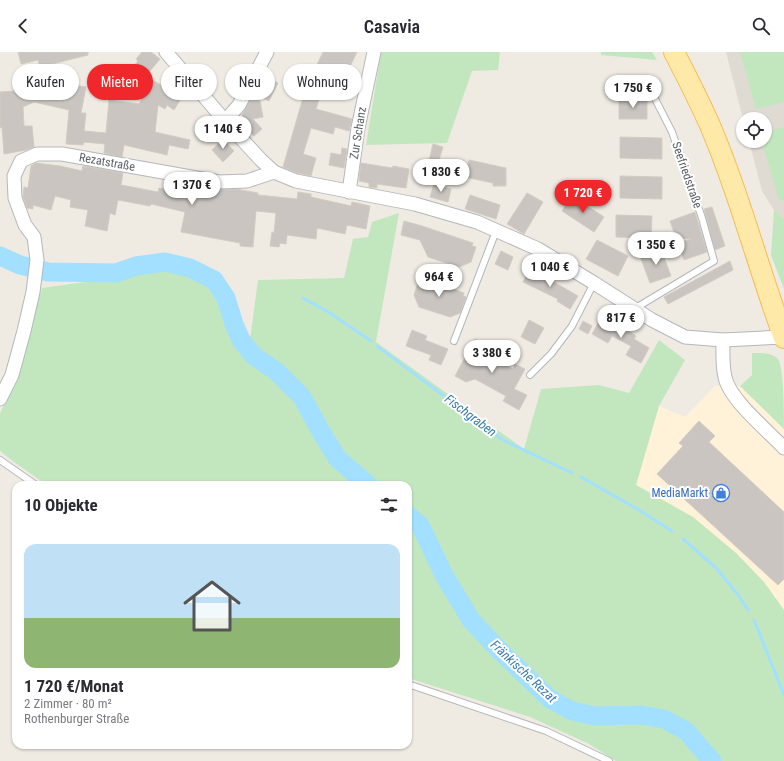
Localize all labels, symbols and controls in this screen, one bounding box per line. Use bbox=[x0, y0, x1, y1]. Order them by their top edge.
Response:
icon: back bbox=[12, 15, 34, 37]
icon: search bbox=[750, 15, 772, 37]
text: Casavia bbox=[364, 16, 420, 37]
chip: Kaufen bbox=[12, 64, 79, 100]
chip: Mieten bbox=[87, 64, 153, 100]
chip: Filter bbox=[161, 64, 217, 100]
chip: Neu bbox=[225, 64, 275, 100]
chip: Wohnung bbox=[283, 64, 362, 100]
pin: 1 750 € bbox=[596, 75, 670, 109]
text: 1 750 € bbox=[614, 80, 652, 95]
street label: Zur Schanz bbox=[347, 106, 369, 160]
map controls bbox=[736, 112, 772, 148]
button: locate bbox=[736, 112, 772, 148]
pin: 1 140 € bbox=[186, 116, 260, 150]
text: 1 140 € bbox=[204, 121, 242, 136]
street label: Seefriedstraße bbox=[669, 140, 705, 210]
street label: Rezatstraße bbox=[78, 150, 136, 174]
pin: 1 830 € bbox=[404, 159, 478, 193]
text: 1 830 € bbox=[422, 164, 460, 179]
pin: 1 370 € bbox=[155, 172, 229, 206]
text: 1 370 € bbox=[173, 177, 211, 192]
pin: 1 720 € bbox=[546, 180, 620, 214]
text: 1 720 € bbox=[564, 185, 602, 200]
pin: 1 350 € bbox=[619, 232, 693, 266]
text: 1 350 € bbox=[637, 237, 675, 252]
pin: 1 040 € bbox=[513, 254, 587, 288]
text: 1 040 € bbox=[531, 259, 569, 274]
pin: 964 € bbox=[411, 264, 467, 298]
text: 964 € bbox=[424, 269, 454, 284]
pin: 817 € bbox=[593, 305, 649, 339]
text: 817 € bbox=[606, 310, 636, 325]
pin: 3 380 € bbox=[455, 340, 529, 374]
text: 3 380 € bbox=[473, 345, 511, 360]
water label: Fischgraben bbox=[442, 391, 499, 440]
shop icon: MediaMarkt bbox=[711, 483, 731, 503]
place label: MediaMarkt bbox=[651, 486, 708, 500]
icon: filters bbox=[378, 494, 400, 516]
text: 10 Objekte bbox=[24, 495, 98, 515]
icon: home bbox=[176, 570, 248, 642]
water label: Fränkische Rezat bbox=[488, 637, 560, 706]
text: 1 720 €/Monat bbox=[24, 676, 123, 696]
text: 2 Zimmer · 80 m² bbox=[24, 696, 112, 711]
text: Rothenburger Straße bbox=[24, 711, 129, 726]

